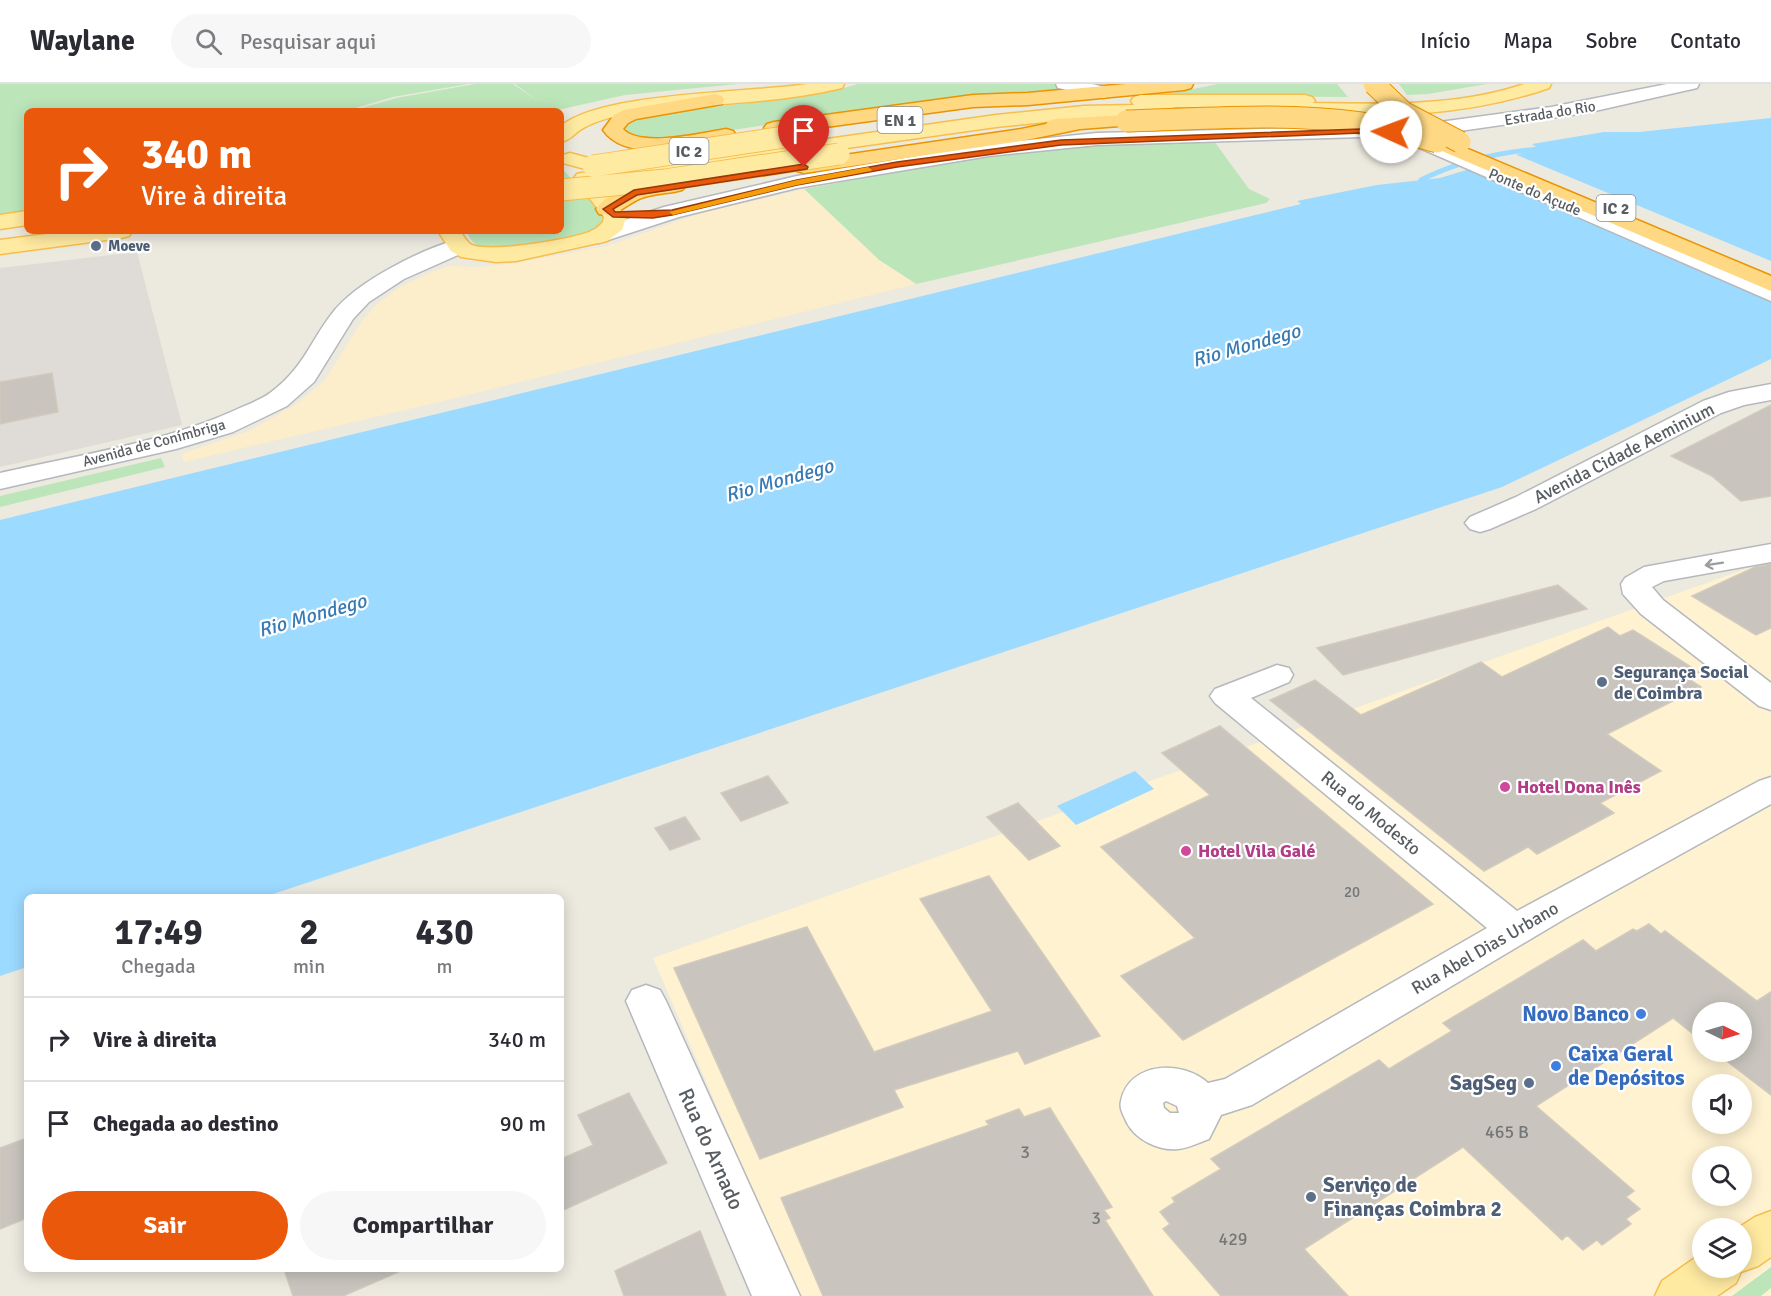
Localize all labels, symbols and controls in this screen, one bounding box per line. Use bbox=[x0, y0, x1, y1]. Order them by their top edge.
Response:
search box bbox=[171, 14, 591, 68]
text: Waylane bbox=[30, 24, 135, 58]
icon: search bbox=[192, 25, 225, 58]
text: Pesquisar aqui bbox=[240, 28, 376, 55]
text: Início bbox=[1420, 28, 1470, 54]
text: Mapa bbox=[1503, 28, 1553, 54]
text: Sobre bbox=[1586, 28, 1637, 54]
text: Contato bbox=[1670, 28, 1741, 54]
street label: Estrada do Rio bbox=[1503, 97, 1597, 129]
position arrow bbox=[1359, 100, 1423, 164]
pin bbox=[778, 105, 829, 167]
road number: EN 1 bbox=[878, 107, 922, 133]
icon: arrive bbox=[787, 114, 820, 147]
text: 340 m bbox=[141, 129, 252, 180]
icon: right bbox=[42, 132, 120, 210]
road number: IC 2 bbox=[670, 138, 708, 164]
street label: Ponte do Açude bbox=[1486, 164, 1584, 220]
text: Vire à direita bbox=[141, 180, 287, 213]
road number: IC 2 bbox=[1596, 195, 1636, 221]
place label: Moeve bbox=[108, 237, 150, 255]
marker: Moeve bbox=[89, 239, 103, 253]
water label: Rio Mondego bbox=[1189, 318, 1305, 373]
street label: Avenida Cidade Aeminium bbox=[1530, 398, 1718, 508]
street label: Avenida de Conímbriga bbox=[81, 415, 227, 471]
water label: Rio Mondego bbox=[722, 453, 838, 508]
one-way arrow bbox=[1704, 559, 1724, 570]
water label: Rio Mondego bbox=[255, 588, 371, 643]
place label: Segurança Social de Coimbra bbox=[1614, 661, 1749, 704]
marker: Segurança Social de Coimbra bbox=[1595, 675, 1609, 689]
street label: Rua do Modesto bbox=[1317, 766, 1425, 860]
place label: Hotel Dona Inês bbox=[1517, 776, 1641, 798]
marker: Hotel Dona Inês bbox=[1498, 780, 1512, 794]
place label: Hotel Vila Galé bbox=[1198, 840, 1316, 862]
marker: Hotel Vila Galé bbox=[1179, 844, 1193, 858]
house number: 20 bbox=[1344, 883, 1360, 901]
street label: Rua Abel Dias Urbano bbox=[1408, 897, 1562, 999]
text: 17:49 bbox=[114, 910, 203, 955]
text: 2 bbox=[299, 910, 319, 955]
text: 430 bbox=[415, 910, 474, 955]
text: Chegada bbox=[121, 954, 196, 979]
text: min bbox=[293, 954, 325, 979]
text: m bbox=[437, 954, 453, 979]
place label: Novo Banco bbox=[1522, 1001, 1629, 1027]
north arrow bbox=[1692, 1002, 1752, 1062]
map controls bbox=[1692, 1002, 1752, 1278]
marker: Novo Banco bbox=[1634, 1007, 1648, 1021]
icon: right bbox=[42, 1023, 75, 1056]
text: Vire à direita bbox=[93, 1026, 217, 1053]
text: 340 m bbox=[488, 1026, 546, 1053]
place label: Caixa Geral de Depósitos bbox=[1568, 1041, 1685, 1091]
marker: Caixa Geral de Depósitos bbox=[1549, 1059, 1563, 1073]
place label: SagSeg bbox=[1450, 1070, 1517, 1096]
button: sound bbox=[1692, 1074, 1752, 1134]
marker: SagSeg bbox=[1522, 1076, 1536, 1090]
street label: Rua do Arnado bbox=[673, 1084, 749, 1214]
icon: arrive bbox=[42, 1107, 75, 1140]
text: Chegada ao destino bbox=[93, 1110, 279, 1137]
text: 90 m bbox=[500, 1110, 546, 1137]
house number: 465 B bbox=[1485, 1121, 1529, 1143]
house number: 3 bbox=[1020, 1141, 1030, 1163]
button: search bbox=[1692, 1146, 1752, 1206]
place label: Serviço de Finanças Coimbra 2 bbox=[1323, 1172, 1502, 1222]
marker: Serviço de Finanças Coimbra 2 bbox=[1304, 1190, 1318, 1204]
button: Sair bbox=[42, 1191, 288, 1260]
button: Compartilhar bbox=[300, 1191, 546, 1260]
house number: 3 bbox=[1091, 1207, 1101, 1229]
button: layers bbox=[1692, 1218, 1752, 1278]
house number: 429 bbox=[1218, 1228, 1248, 1250]

